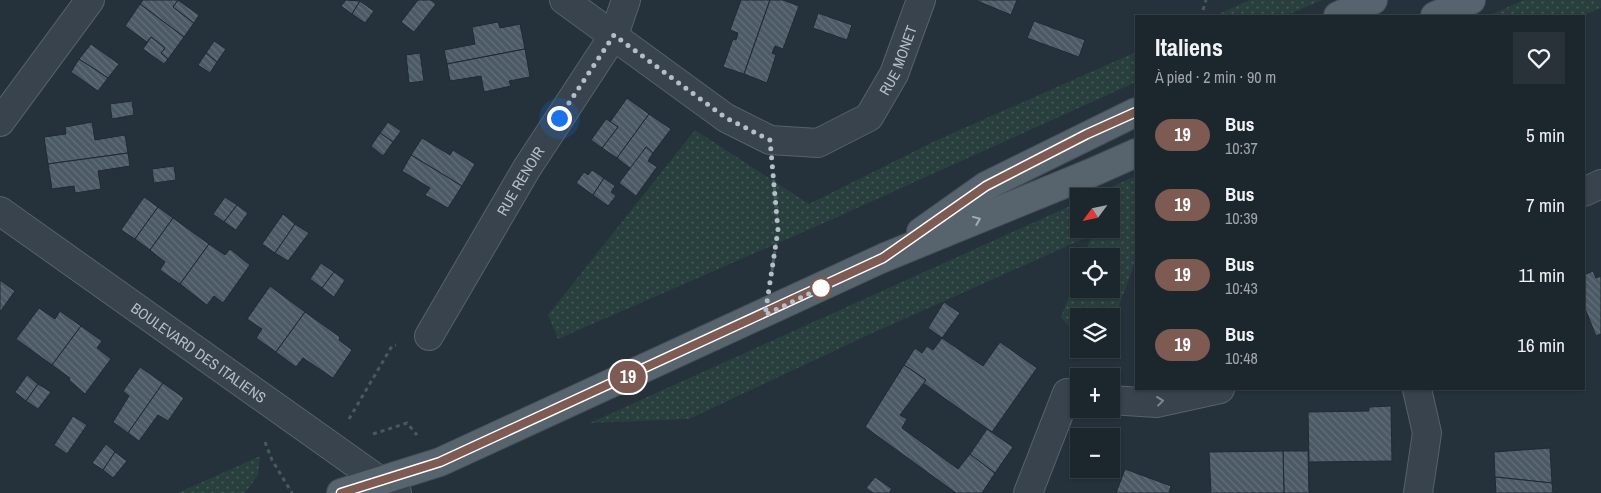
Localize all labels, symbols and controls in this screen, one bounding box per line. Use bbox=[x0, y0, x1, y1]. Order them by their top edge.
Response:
street label: RUE MONET bbox=[874, 22, 922, 99]
text: Italiens bbox=[1155, 31, 1223, 63]
button: heart bbox=[1513, 32, 1565, 84]
text: À pied · 2 min · 90 m bbox=[1155, 66, 1276, 88]
your location bbox=[547, 106, 572, 131]
text: Bus bbox=[1225, 111, 1254, 137]
text: 19 bbox=[1174, 122, 1191, 147]
text: 5 min bbox=[1526, 122, 1565, 148]
text: 10:37 bbox=[1225, 137, 1258, 159]
street label: RUE RENOIR bbox=[491, 142, 549, 219]
text: Bus bbox=[1225, 181, 1254, 207]
north arrow bbox=[1070, 188, 1120, 238]
map controls bbox=[1070, 188, 1120, 478]
text: 19 bbox=[1174, 192, 1191, 217]
text: 7 min bbox=[1526, 192, 1565, 218]
text: 10:39 bbox=[1225, 207, 1258, 229]
one-way arrow bbox=[972, 216, 981, 226]
button: locate bbox=[1070, 248, 1120, 298]
text: Bus bbox=[1225, 251, 1254, 277]
text: 19 bbox=[1174, 262, 1191, 287]
text: 11 min bbox=[1519, 262, 1565, 288]
unlabelled marker bbox=[810, 277, 832, 299]
text: 10:43 bbox=[1225, 277, 1258, 299]
street label: BOULEVARD DES ITALIENS bbox=[127, 297, 271, 408]
button: layers bbox=[1070, 308, 1120, 358]
text: Bus bbox=[1225, 321, 1254, 347]
text: 19 bbox=[1174, 332, 1191, 357]
text: 16 min bbox=[1517, 332, 1565, 358]
text: 10:48 bbox=[1225, 347, 1258, 369]
line badge: 19 bbox=[606, 361, 650, 393]
text: 19 bbox=[620, 364, 636, 389]
button: + bbox=[1070, 368, 1120, 418]
one-way arrow bbox=[1156, 396, 1164, 407]
button: − bbox=[1070, 428, 1120, 478]

